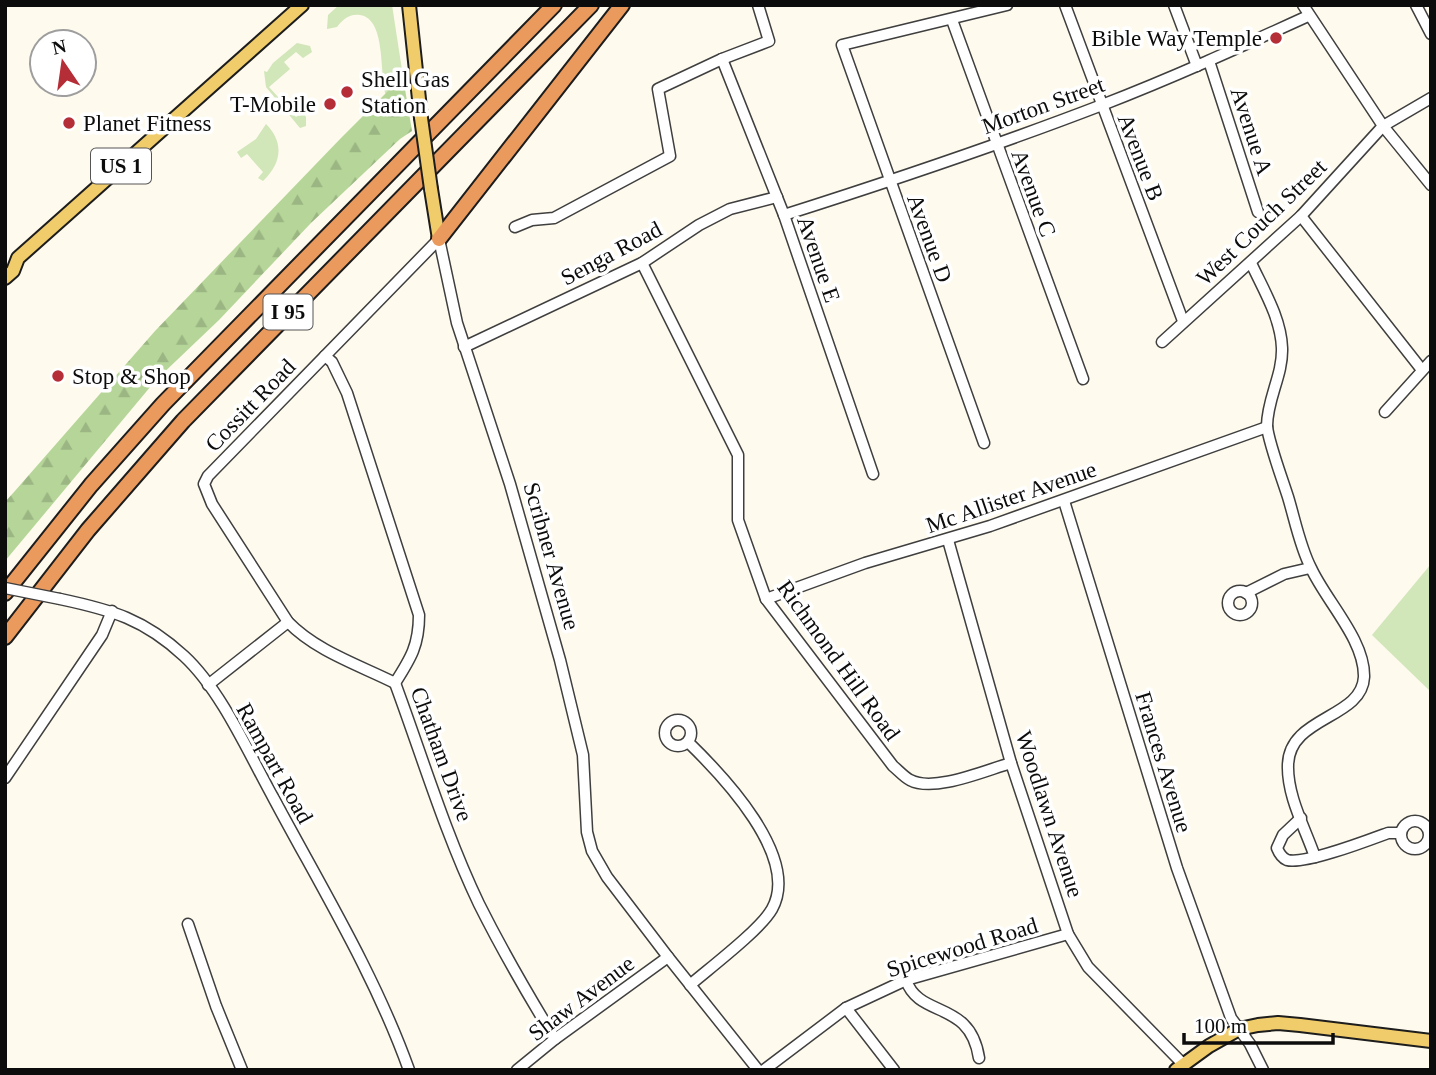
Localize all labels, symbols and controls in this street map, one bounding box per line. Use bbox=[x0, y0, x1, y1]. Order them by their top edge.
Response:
place label: Bible Way Temple bbox=[1091, 26, 1262, 51]
north arrow bbox=[28, 28, 98, 98]
marker: Bible Way Temple bbox=[1268, 30, 1284, 46]
text: N bbox=[50, 35, 69, 59]
place label: Shell Gas Station bbox=[361, 67, 450, 118]
street label: Morton Street bbox=[979, 72, 1108, 139]
marker: Shell Gas Station bbox=[339, 84, 355, 100]
street label: Avenue A bbox=[1226, 84, 1278, 179]
place label: T-Mobile bbox=[230, 92, 316, 117]
marker: T-Mobile bbox=[322, 96, 338, 112]
street label: Avenue B bbox=[1113, 110, 1168, 204]
place label: Planet Fitness bbox=[83, 111, 211, 136]
marker: Planet Fitness bbox=[61, 115, 77, 131]
street label: Avenue C bbox=[1006, 146, 1061, 240]
road number: US 1 bbox=[91, 148, 151, 184]
street label: West Couch Street bbox=[1191, 154, 1332, 291]
street label: Avenue D bbox=[902, 191, 957, 286]
street label: Avenue E bbox=[792, 213, 845, 306]
street label: Senga Road bbox=[557, 216, 666, 290]
road number: I 95 bbox=[264, 294, 312, 330]
street label: Cossitt Road bbox=[200, 354, 301, 457]
place label: Stop & Shop bbox=[72, 364, 191, 389]
marker: Stop & Shop bbox=[50, 368, 66, 384]
street label: Mc Allister Avenue bbox=[923, 457, 1100, 538]
street label: Scribner Avenue bbox=[519, 480, 585, 633]
street label: Richmond Hill Road bbox=[772, 575, 905, 746]
street label: Chatham Drive bbox=[406, 684, 477, 825]
street label: Frances Avenue bbox=[1130, 689, 1197, 836]
street label: Rampart Road bbox=[231, 699, 318, 828]
street label: Woodlawn Avenue bbox=[1011, 728, 1088, 900]
street label: Spicewood Road bbox=[884, 913, 1041, 982]
street label: Shaw Avenue bbox=[524, 951, 639, 1046]
scale bar bbox=[1184, 1002, 1333, 1046]
text: 100 m bbox=[1194, 1014, 1247, 1038]

